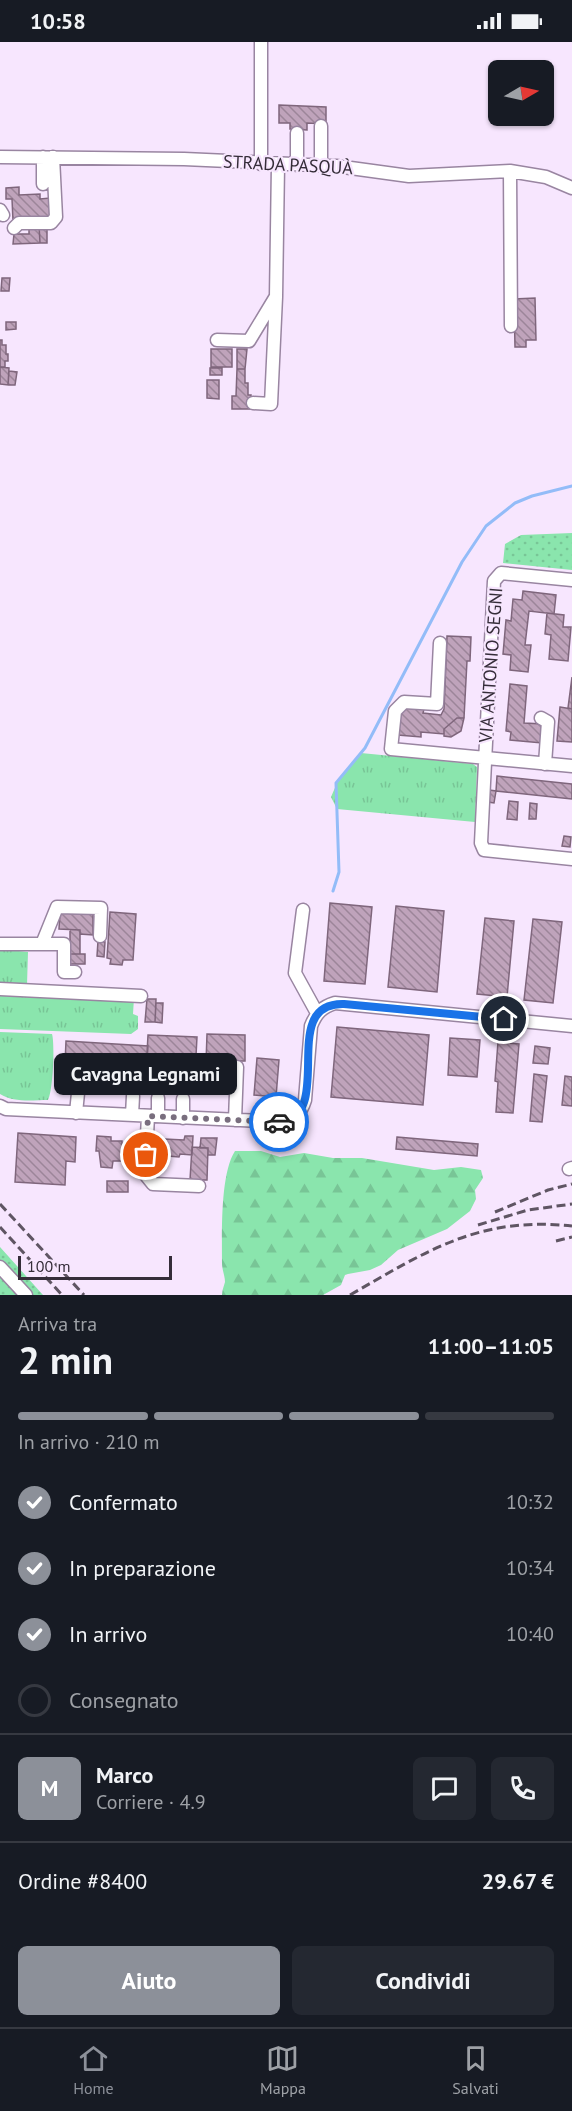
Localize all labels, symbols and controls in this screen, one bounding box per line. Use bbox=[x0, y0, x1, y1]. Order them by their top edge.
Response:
text: 10:58 bbox=[30, 7, 86, 35]
north arrow bbox=[488, 60, 554, 126]
map controls bbox=[488, 60, 554, 126]
street label: STRADA PASQUÀ bbox=[223, 150, 354, 179]
street label: VIA ANTONIO SEGNI bbox=[474, 587, 507, 744]
pin bbox=[478, 993, 529, 1044]
icon: home bbox=[487, 1002, 520, 1035]
callout: Cavagna Legnami bbox=[54, 1053, 237, 1095]
text: Cavagna Legnami bbox=[71, 1061, 220, 1087]
courier bbox=[249, 1092, 309, 1152]
icon: car bbox=[263, 1106, 296, 1139]
pin bbox=[120, 1129, 171, 1180]
icon: bag bbox=[129, 1138, 162, 1171]
scale bar bbox=[18, 1253, 172, 1280]
text: 100 m bbox=[27, 1256, 70, 1276]
text: Arriva tra bbox=[18, 1311, 97, 1337]
text: 11:00–11:05 bbox=[428, 1332, 554, 1360]
text: 2 min bbox=[18, 1334, 113, 1385]
text: In arrivo · 210 m bbox=[18, 1429, 159, 1455]
icon: check bbox=[18, 1486, 51, 1519]
text: Confermato bbox=[69, 1488, 178, 1516]
text: 10:32 bbox=[506, 1489, 554, 1515]
icon: check bbox=[18, 1552, 51, 1585]
text: In preparazione bbox=[69, 1554, 216, 1582]
text: 10:34 bbox=[506, 1555, 554, 1581]
icon: check bbox=[18, 1618, 51, 1651]
text: In arrivo bbox=[69, 1620, 147, 1648]
text: 10:40 bbox=[506, 1621, 554, 1647]
text: Consegnato bbox=[69, 1686, 179, 1714]
button: chat bbox=[413, 1757, 476, 1820]
button: phone bbox=[491, 1757, 554, 1820]
text: Marco bbox=[96, 1761, 153, 1789]
text: M bbox=[41, 1774, 58, 1802]
text: Corriere · 4.9 bbox=[96, 1789, 206, 1815]
text: Ordine #8400 bbox=[18, 1867, 147, 1895]
text: 29.67 € bbox=[482, 1867, 554, 1895]
button: Aiuto bbox=[18, 1946, 280, 2015]
button: Condividi bbox=[292, 1946, 554, 2015]
tab: Home bbox=[73, 2042, 114, 2098]
tab: Mappa bbox=[260, 2042, 306, 2098]
tab: Salvati bbox=[452, 2042, 499, 2098]

